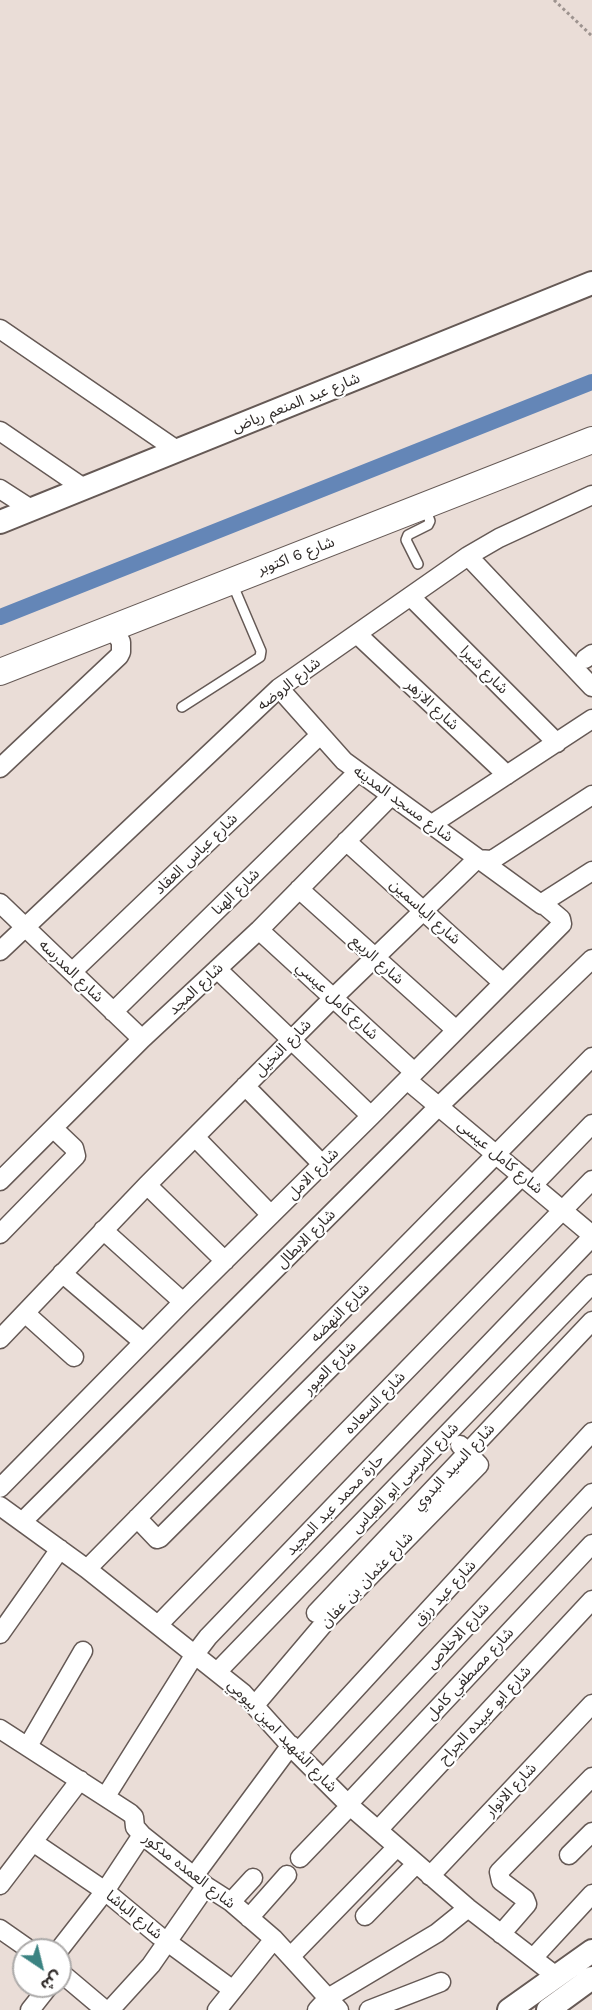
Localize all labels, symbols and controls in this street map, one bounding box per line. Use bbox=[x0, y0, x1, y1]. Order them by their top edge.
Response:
street label: شارع عبد المنعم رياض bbox=[229, 369, 363, 437]
street label: شارع 6 اكتوبر bbox=[255, 533, 337, 579]
street label: شارع شبرا bbox=[456, 642, 512, 698]
street label: شارع الروضه bbox=[254, 654, 324, 714]
street label: شارع الازهر bbox=[402, 676, 462, 734]
street label: شارع مسجد المدينه bbox=[350, 762, 456, 846]
street label: شارع عباس العقاد bbox=[151, 810, 241, 898]
street label: شارع الهنا bbox=[209, 865, 263, 919]
street label: شارع الياسمين bbox=[386, 876, 464, 948]
street label: شارع الربيع bbox=[347, 932, 407, 988]
street label: شارع المدرسه bbox=[35, 936, 107, 1006]
street label: شارع كامل عيسي bbox=[292, 958, 382, 1044]
street label: شارع المجد bbox=[165, 959, 227, 1019]
street label: شارع النخيل bbox=[251, 1016, 315, 1080]
street label: شارع كامل عيسى bbox=[454, 1116, 546, 1198]
street label: شارع الامل bbox=[283, 1144, 343, 1204]
street label: شارع الابطال bbox=[273, 1206, 339, 1272]
street label: شارع النهضه bbox=[307, 1280, 373, 1346]
street label: شارع العبور bbox=[300, 1338, 360, 1398]
street label: شارع السعاده bbox=[341, 1368, 409, 1438]
street label: شارع المرسى ابو العباس bbox=[348, 1419, 462, 1537]
street label: شارع السيد البدوي bbox=[409, 1420, 499, 1514]
street label: حارة محمد عبد المجيد bbox=[282, 1451, 388, 1559]
street label: شارع عثمان بن عفان bbox=[317, 1529, 417, 1631]
street label: شارع عيد رزق bbox=[410, 1557, 480, 1629]
street label: شارع الاخلاص bbox=[423, 1599, 493, 1673]
street label: شارع مصطفي كامل bbox=[422, 1624, 518, 1724]
street label: شارع ابو عبيده الجراح bbox=[435, 1662, 535, 1768]
street label: شارع الشهيد امين بيومي bbox=[224, 1676, 340, 1796]
street label: شارع الانوار bbox=[482, 1759, 540, 1821]
street label: شارع العمده مدكور bbox=[139, 1829, 239, 1913]
street label: شارع الباشا bbox=[102, 1887, 166, 1943]
north arrow bbox=[12, 1938, 72, 1998]
text: ش bbox=[37, 1967, 66, 1996]

